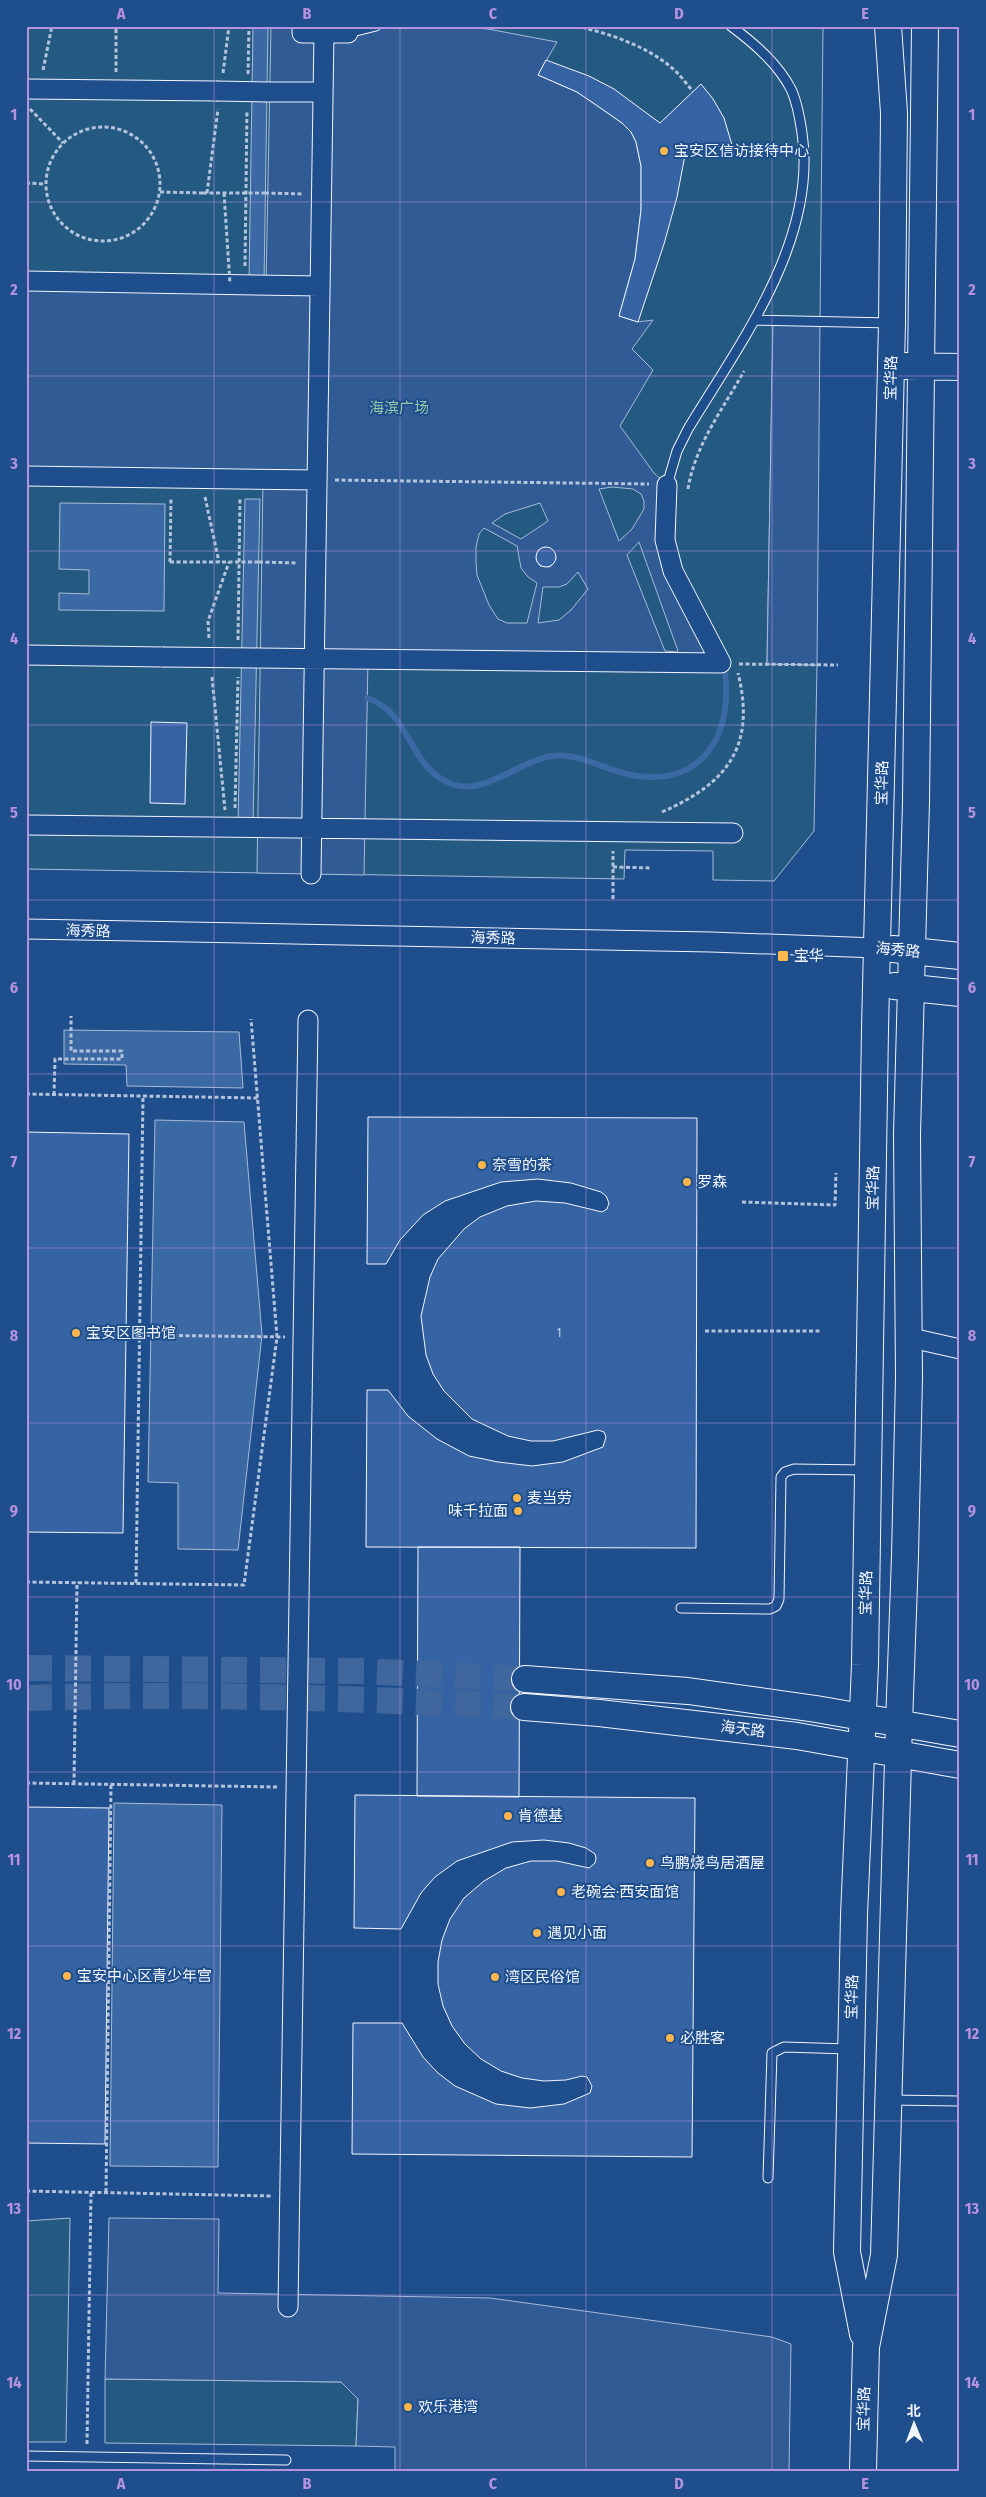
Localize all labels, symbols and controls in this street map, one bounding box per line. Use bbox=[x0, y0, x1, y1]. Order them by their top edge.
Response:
text: A bbox=[116, 4, 126, 23]
text: B bbox=[303, 4, 312, 23]
text: C bbox=[489, 4, 498, 23]
text: D bbox=[674, 4, 684, 23]
text: E bbox=[861, 4, 869, 23]
text: 1 bbox=[11, 105, 17, 124]
text: 1 bbox=[969, 105, 975, 124]
place label: 宝安区信访接待中心 bbox=[674, 142, 809, 160]
marker: 宝安区信访接待中心 bbox=[658, 145, 670, 157]
text: 2 bbox=[9, 280, 18, 299]
text: 2 bbox=[967, 280, 976, 299]
street label: 宝华路 bbox=[882, 355, 900, 401]
park label: 海滨广场 bbox=[369, 399, 429, 417]
text: 3 bbox=[9, 454, 18, 473]
text: 3 bbox=[967, 454, 976, 473]
text: 4 bbox=[10, 629, 18, 648]
text: 4 bbox=[968, 629, 976, 648]
street label: 宝华路 bbox=[873, 760, 891, 806]
text: 5 bbox=[10, 803, 18, 822]
text: 5 bbox=[968, 803, 976, 822]
street label: 海秀路 bbox=[65, 922, 111, 940]
street label: 海秀路 bbox=[470, 929, 516, 947]
street label: 海秀路 bbox=[875, 939, 921, 961]
place label: 宝华 bbox=[794, 947, 824, 965]
marker: 宝华 bbox=[776, 949, 790, 963]
text: 6 bbox=[10, 978, 18, 997]
text: 6 bbox=[968, 978, 976, 997]
text: 7 bbox=[11, 1152, 18, 1171]
text: 7 bbox=[969, 1152, 976, 1171]
place label: 奈雪的茶 bbox=[492, 1156, 552, 1174]
marker: 奈雪的茶 bbox=[476, 1159, 488, 1171]
street label: 宝华路 bbox=[864, 1165, 882, 1211]
place label: 罗森 bbox=[697, 1173, 727, 1191]
marker: 罗森 bbox=[681, 1176, 693, 1188]
place label: 宝安区图书馆 bbox=[86, 1324, 176, 1342]
text: 8 bbox=[10, 1326, 19, 1345]
house number: 1 bbox=[557, 1326, 561, 1340]
text: 8 bbox=[968, 1326, 977, 1345]
marker: 宝安区图书馆 bbox=[70, 1327, 82, 1339]
place label: 麦当劳 bbox=[527, 1489, 572, 1507]
marker: 麦当劳 bbox=[511, 1492, 523, 1504]
text: 9 bbox=[10, 1501, 18, 1520]
text: 9 bbox=[968, 1501, 976, 1520]
place label: 味千拉面 bbox=[448, 1502, 508, 1520]
marker: 味千拉面 bbox=[512, 1505, 524, 1517]
street label: 宝华路 bbox=[857, 1570, 875, 1616]
text: 10 bbox=[6, 1675, 22, 1694]
text: 10 bbox=[964, 1675, 980, 1694]
street label: 海天路 bbox=[720, 1717, 766, 1741]
place label: 肯德基 bbox=[518, 1807, 563, 1825]
marker: 肯德基 bbox=[502, 1810, 514, 1822]
text: 11 bbox=[7, 1850, 21, 1869]
text: 11 bbox=[965, 1850, 979, 1869]
place label: 鸟鹏烧鸟居酒屋 bbox=[660, 1854, 765, 1872]
marker: 鸟鹏烧鸟居酒屋 bbox=[644, 1857, 656, 1869]
place label: 老碗会·西安面馆 bbox=[571, 1883, 679, 1901]
marker: 老碗会·西安面馆 bbox=[555, 1886, 567, 1898]
place label: 遇见小面 bbox=[547, 1924, 607, 1942]
marker: 遇见小面 bbox=[531, 1927, 543, 1939]
place label: 宝安中心区青少年宫 bbox=[77, 1967, 212, 1985]
place label: 湾区民俗馆 bbox=[505, 1968, 580, 1986]
marker: 宝安中心区青少年宫 bbox=[61, 1970, 73, 1982]
marker: 湾区民俗馆 bbox=[489, 1971, 501, 1983]
street label: 宝华路 bbox=[843, 1974, 861, 2020]
text: 12 bbox=[7, 2024, 22, 2043]
text: 12 bbox=[965, 2024, 980, 2043]
place label: 必胜客 bbox=[680, 2029, 725, 2047]
marker: 必胜客 bbox=[664, 2032, 676, 2044]
text: 13 bbox=[7, 2199, 22, 2218]
text: 13 bbox=[965, 2199, 980, 2218]
text: 14 bbox=[7, 2373, 22, 2392]
text: 14 bbox=[965, 2373, 980, 2392]
street label: 宝华路 bbox=[855, 2386, 873, 2432]
place label: 欢乐港湾 bbox=[418, 2398, 478, 2416]
north arrow bbox=[888, 2400, 938, 2450]
marker: 欢乐港湾 bbox=[402, 2401, 414, 2413]
text: 北 bbox=[907, 2403, 921, 2420]
text: A bbox=[116, 2474, 126, 2493]
text: B bbox=[303, 2474, 312, 2493]
text: C bbox=[489, 2474, 498, 2493]
text: D bbox=[674, 2474, 684, 2493]
text: E bbox=[861, 2474, 869, 2493]

